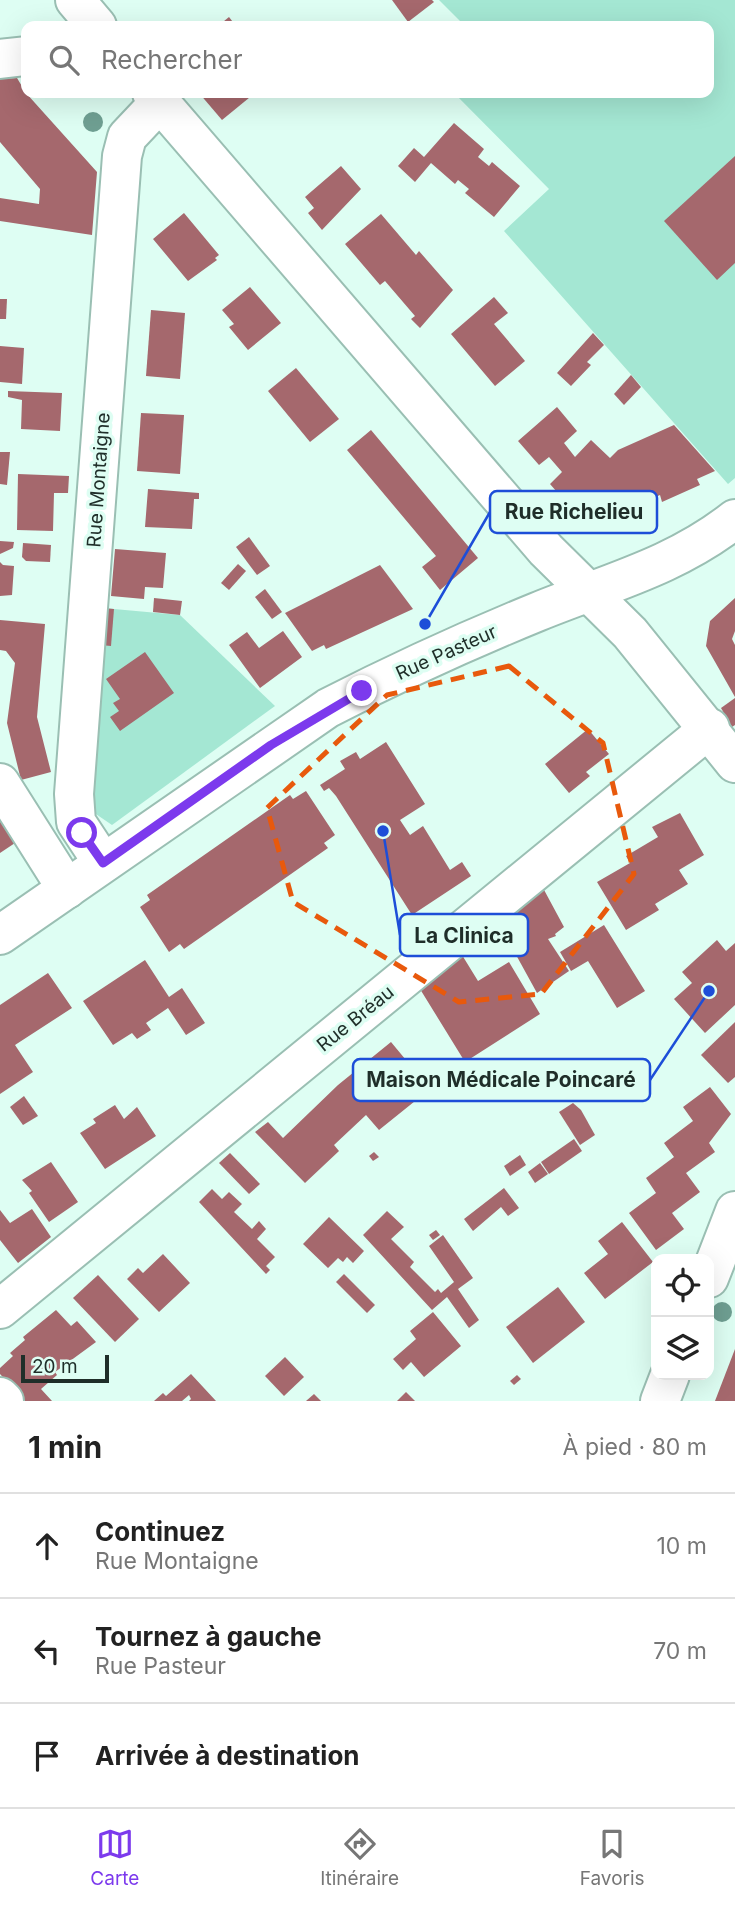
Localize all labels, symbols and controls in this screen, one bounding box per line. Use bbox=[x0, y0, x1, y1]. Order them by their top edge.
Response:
search box bbox=[21, 21, 714, 98]
icon: search bbox=[45, 41, 83, 79]
text: Rechercher bbox=[101, 44, 242, 75]
street label: Rue Montaigne bbox=[82, 412, 115, 548]
callout: Rue Richelieu bbox=[490, 491, 657, 533]
text: Rue Richelieu bbox=[505, 499, 643, 524]
street label: Rue Pasteur bbox=[392, 620, 500, 685]
route end bbox=[346, 675, 377, 706]
route start bbox=[66, 817, 97, 848]
callout: La Clinica bbox=[400, 914, 528, 956]
text: La Clinica bbox=[414, 923, 514, 948]
street label: Rue Bréau bbox=[312, 980, 398, 1056]
callout: Maison Médicale Poincaré bbox=[353, 1059, 650, 1101]
text: Maison Médicale Poincaré bbox=[366, 1067, 636, 1092]
map controls bbox=[651, 1254, 714, 1380]
button: locate bbox=[651, 1254, 714, 1317]
button: layers bbox=[651, 1317, 714, 1380]
scale bar bbox=[21, 1352, 108, 1384]
text: 20 m bbox=[32, 1355, 78, 1378]
text: 1 min bbox=[28, 1429, 102, 1465]
text: À pied · 80 m bbox=[563, 1433, 707, 1461]
text: Continuez bbox=[95, 1516, 225, 1547]
icon: ahead bbox=[28, 1527, 66, 1565]
text: 10 m bbox=[657, 1532, 707, 1560]
text: Rue Montaigne bbox=[95, 1547, 259, 1575]
text: Tournez à gauche bbox=[95, 1621, 321, 1652]
icon: left bbox=[28, 1632, 66, 1670]
text: 70 m bbox=[653, 1637, 707, 1665]
text: Rue Pasteur bbox=[95, 1652, 226, 1680]
icon: arrive bbox=[28, 1737, 66, 1775]
text: Arrivée à destination bbox=[95, 1740, 360, 1771]
tab: Carte bbox=[90, 1825, 139, 1890]
tab: Itinéraire bbox=[320, 1825, 399, 1890]
tab: Favoris bbox=[580, 1825, 645, 1890]

